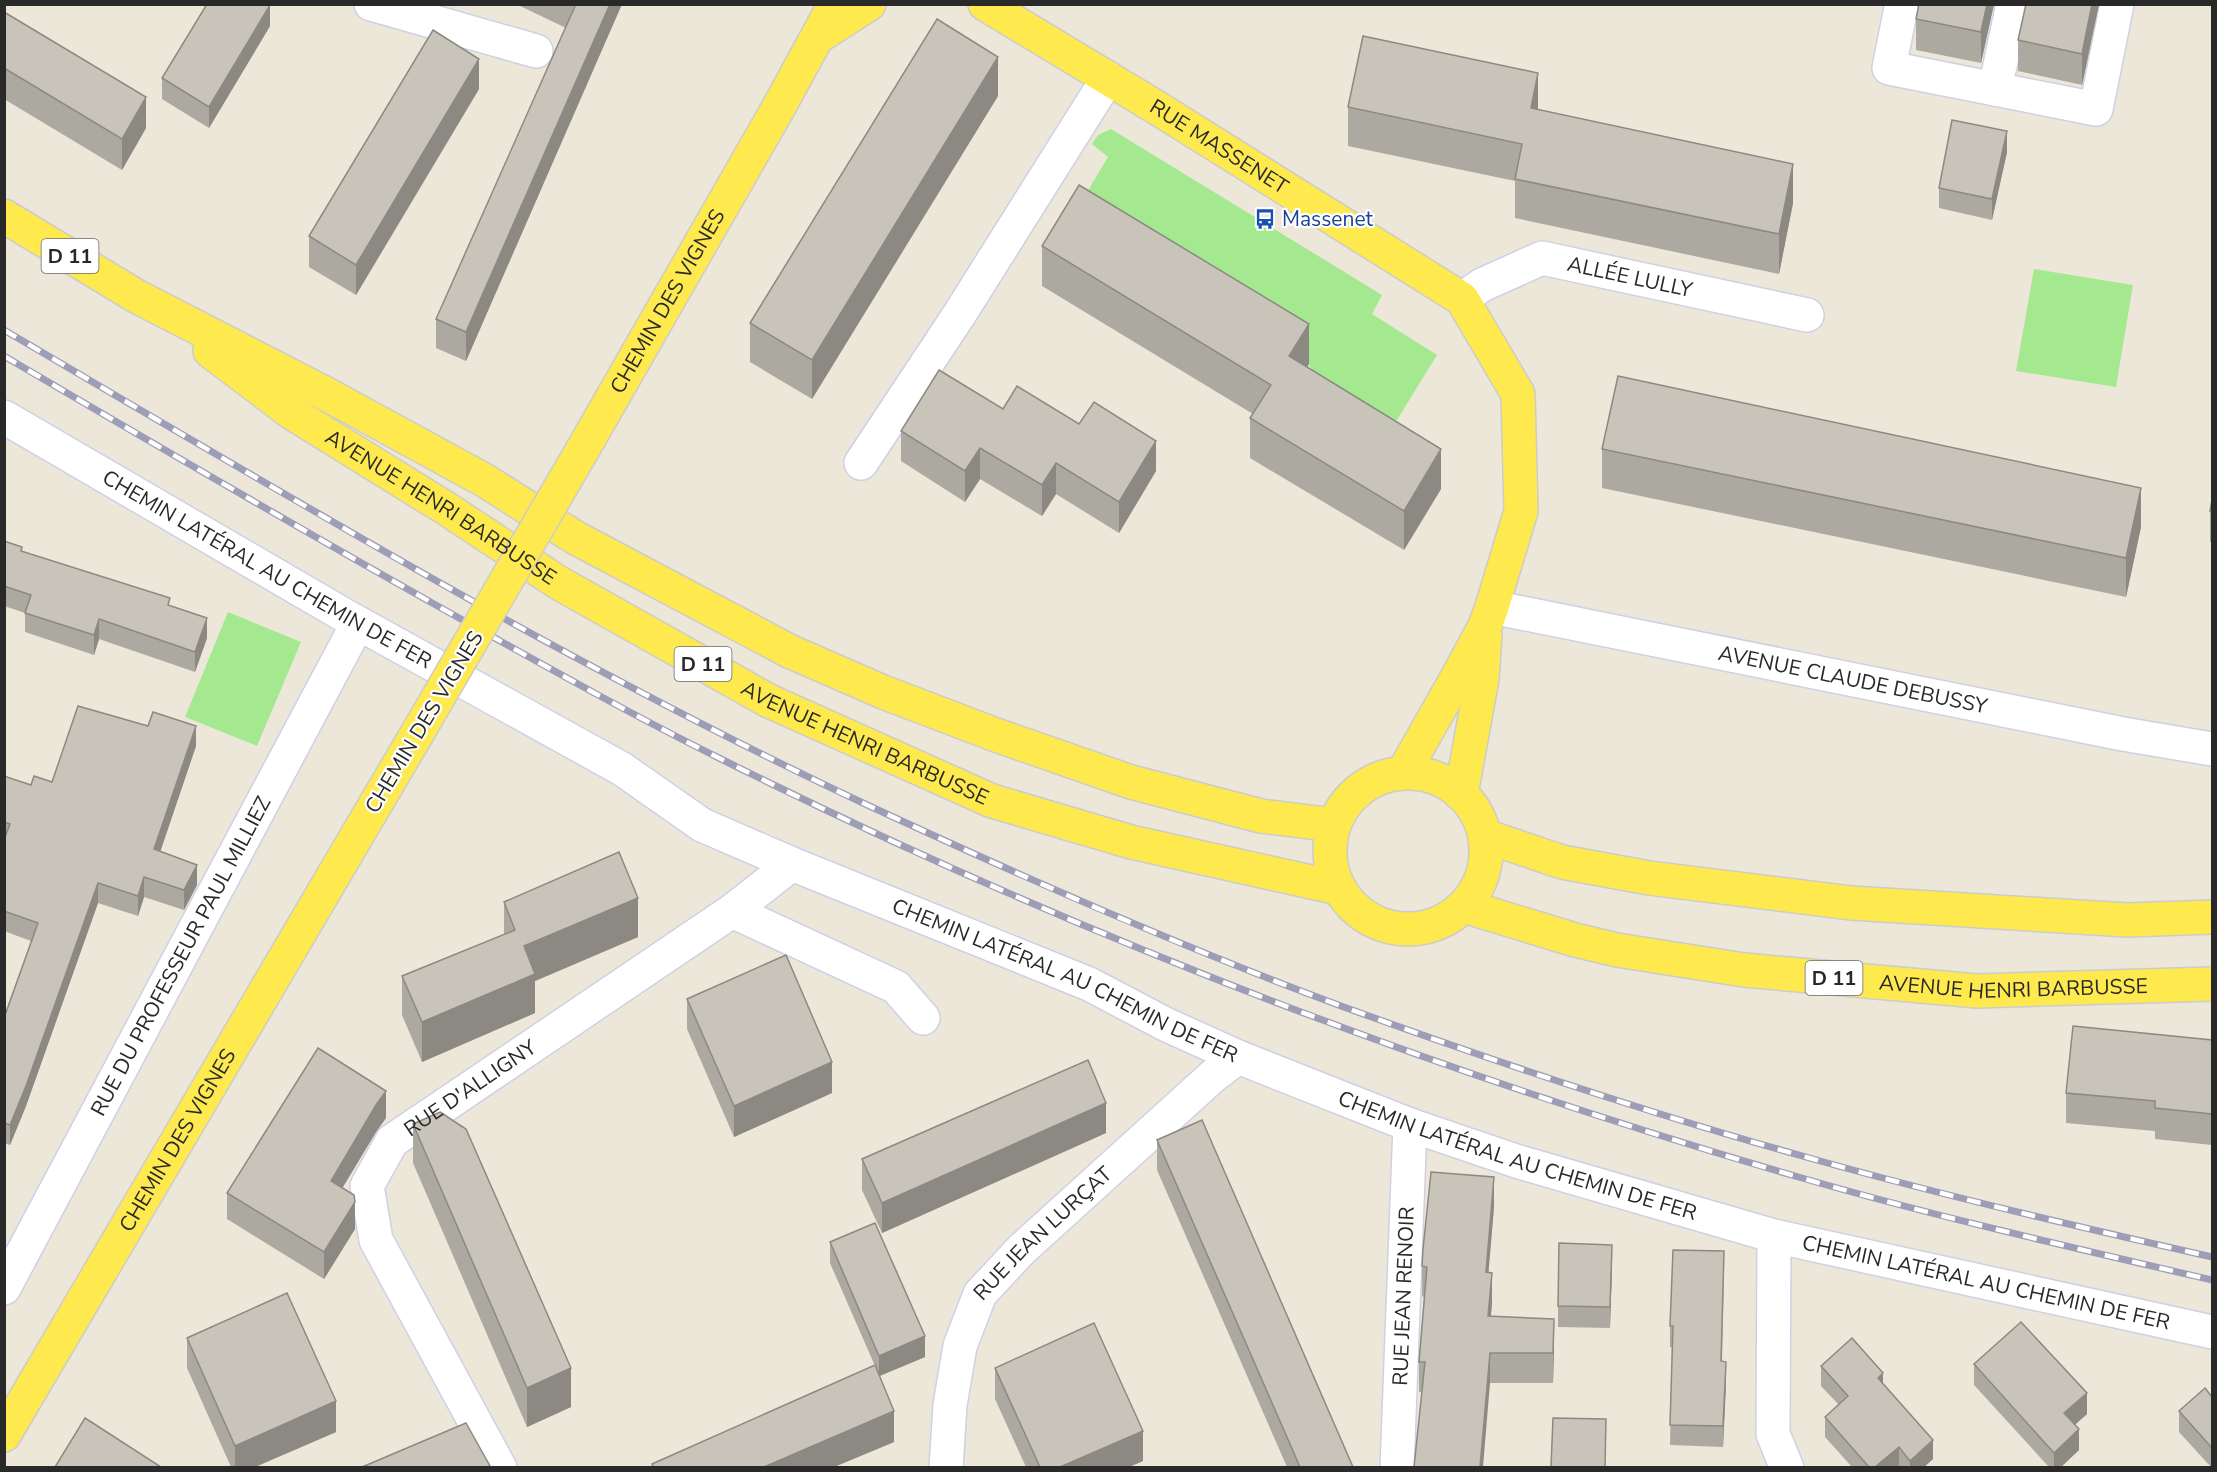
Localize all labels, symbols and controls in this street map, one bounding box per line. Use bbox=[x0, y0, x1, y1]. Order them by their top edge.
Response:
street label: RUE MASSENET bbox=[1145, 93, 1294, 201]
street label: CHEMIN DES VIGNES bbox=[604, 204, 731, 399]
place label: Massenet bbox=[1282, 205, 1374, 233]
bus stop icon: Massenet bbox=[1253, 207, 1277, 231]
road number: D 11 bbox=[42, 239, 98, 273]
street label: ALLÉE LULLY bbox=[1565, 250, 1695, 304]
street label: AVENUE HENRI BARBUSSE bbox=[320, 423, 562, 591]
street label: CHEMIN LATÉRAL AU CHEMIN DE FER bbox=[97, 463, 437, 675]
street label: CHEMIN DES VIGNES bbox=[358, 626, 490, 818]
street label: AVENUE CLAUDE DEBUSSY bbox=[1716, 639, 1990, 720]
road number: D 11 bbox=[674, 647, 732, 681]
street label: AVENUE HENRI BARBUSSE bbox=[736, 674, 993, 812]
street label: RUE DU PROFESSEUR PAUL MILLIEZ bbox=[84, 791, 277, 1121]
street label: CHEMIN LATÉRAL AU CHEMIN DE FER bbox=[888, 892, 1243, 1069]
road number: D 11 bbox=[1806, 961, 1862, 995]
street label: AVENUE HENRI BARBUSSE bbox=[1878, 968, 2148, 1006]
street label: RUE D'ALLIGNY bbox=[398, 1033, 542, 1143]
street label: CHEMIN DES VIGNES bbox=[113, 1043, 243, 1237]
street label: CHEMIN LATÉRAL AU CHEMIN DE FER bbox=[1334, 1084, 1700, 1227]
street label: RUE JEAN LURÇAT bbox=[967, 1160, 1118, 1306]
street label: RUE JEAN RENOIR bbox=[1386, 1206, 1421, 1386]
street label: CHEMIN LATÉRAL AU CHEMIN DE FER bbox=[1799, 1229, 2173, 1336]

